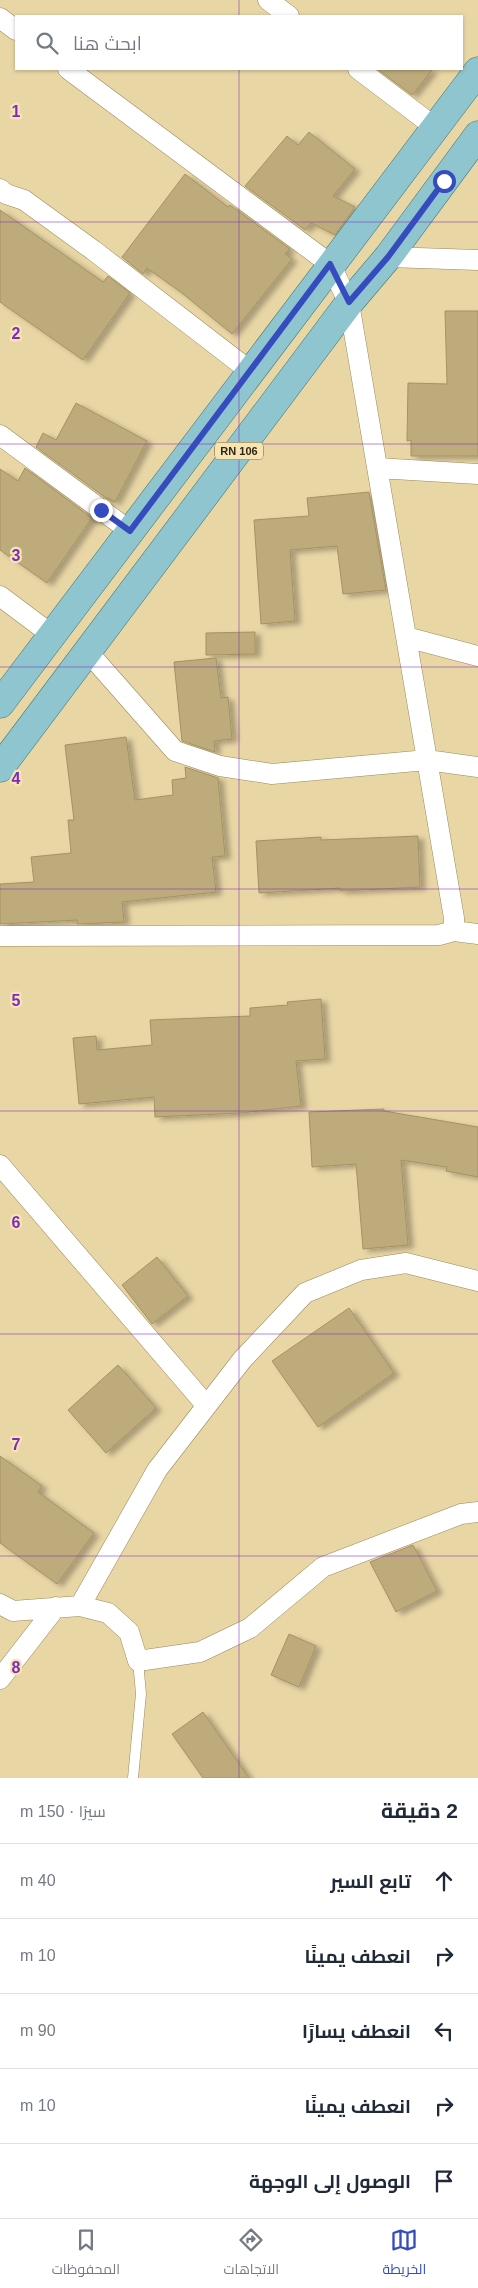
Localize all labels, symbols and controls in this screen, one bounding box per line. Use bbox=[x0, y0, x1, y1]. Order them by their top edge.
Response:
search box bbox=[15, 15, 463, 70]
icon: search bbox=[33, 29, 61, 57]
text: ابحث هنا bbox=[73, 33, 142, 54]
text: 1 bbox=[12, 103, 21, 120]
route start bbox=[433, 170, 456, 193]
text: 2 bbox=[12, 325, 21, 342]
road number: RN 106 bbox=[215, 442, 263, 460]
route end bbox=[90, 499, 113, 522]
text: 3 bbox=[12, 547, 21, 564]
text: 4 bbox=[12, 770, 21, 787]
text: 5 bbox=[12, 992, 21, 1009]
text: 6 bbox=[12, 1214, 21, 1231]
text: 7 bbox=[12, 1436, 21, 1453]
text: 8 bbox=[12, 1659, 21, 1676]
text: 2 دقيقة bbox=[381, 1799, 458, 1822]
text: سيرًا · 150 m bbox=[20, 1803, 106, 1820]
icon: ahead bbox=[430, 1867, 458, 1895]
text: تابع السير bbox=[330, 1871, 411, 1892]
text: 40 m bbox=[20, 1872, 56, 1889]
icon: right bbox=[430, 1942, 458, 1970]
text: انعطف يمينًا bbox=[304, 1946, 411, 1967]
text: 10 m bbox=[20, 1947, 56, 1964]
icon: left bbox=[430, 2017, 458, 2045]
text: انعطف يسارًا bbox=[302, 2021, 411, 2042]
text: 90 m bbox=[20, 2022, 56, 2039]
icon: right bbox=[430, 2092, 458, 2120]
text: انعطف يمينًا bbox=[304, 2096, 411, 2117]
text: 10 m bbox=[20, 2097, 56, 2114]
icon: arrive bbox=[430, 2167, 458, 2195]
text: الوصول إلى الوجهة bbox=[249, 2171, 411, 2192]
tab: المحفوظات bbox=[52, 2226, 120, 2282]
tab: الاتجاهات bbox=[224, 2226, 279, 2282]
tab: الخريطة bbox=[383, 2226, 426, 2282]

